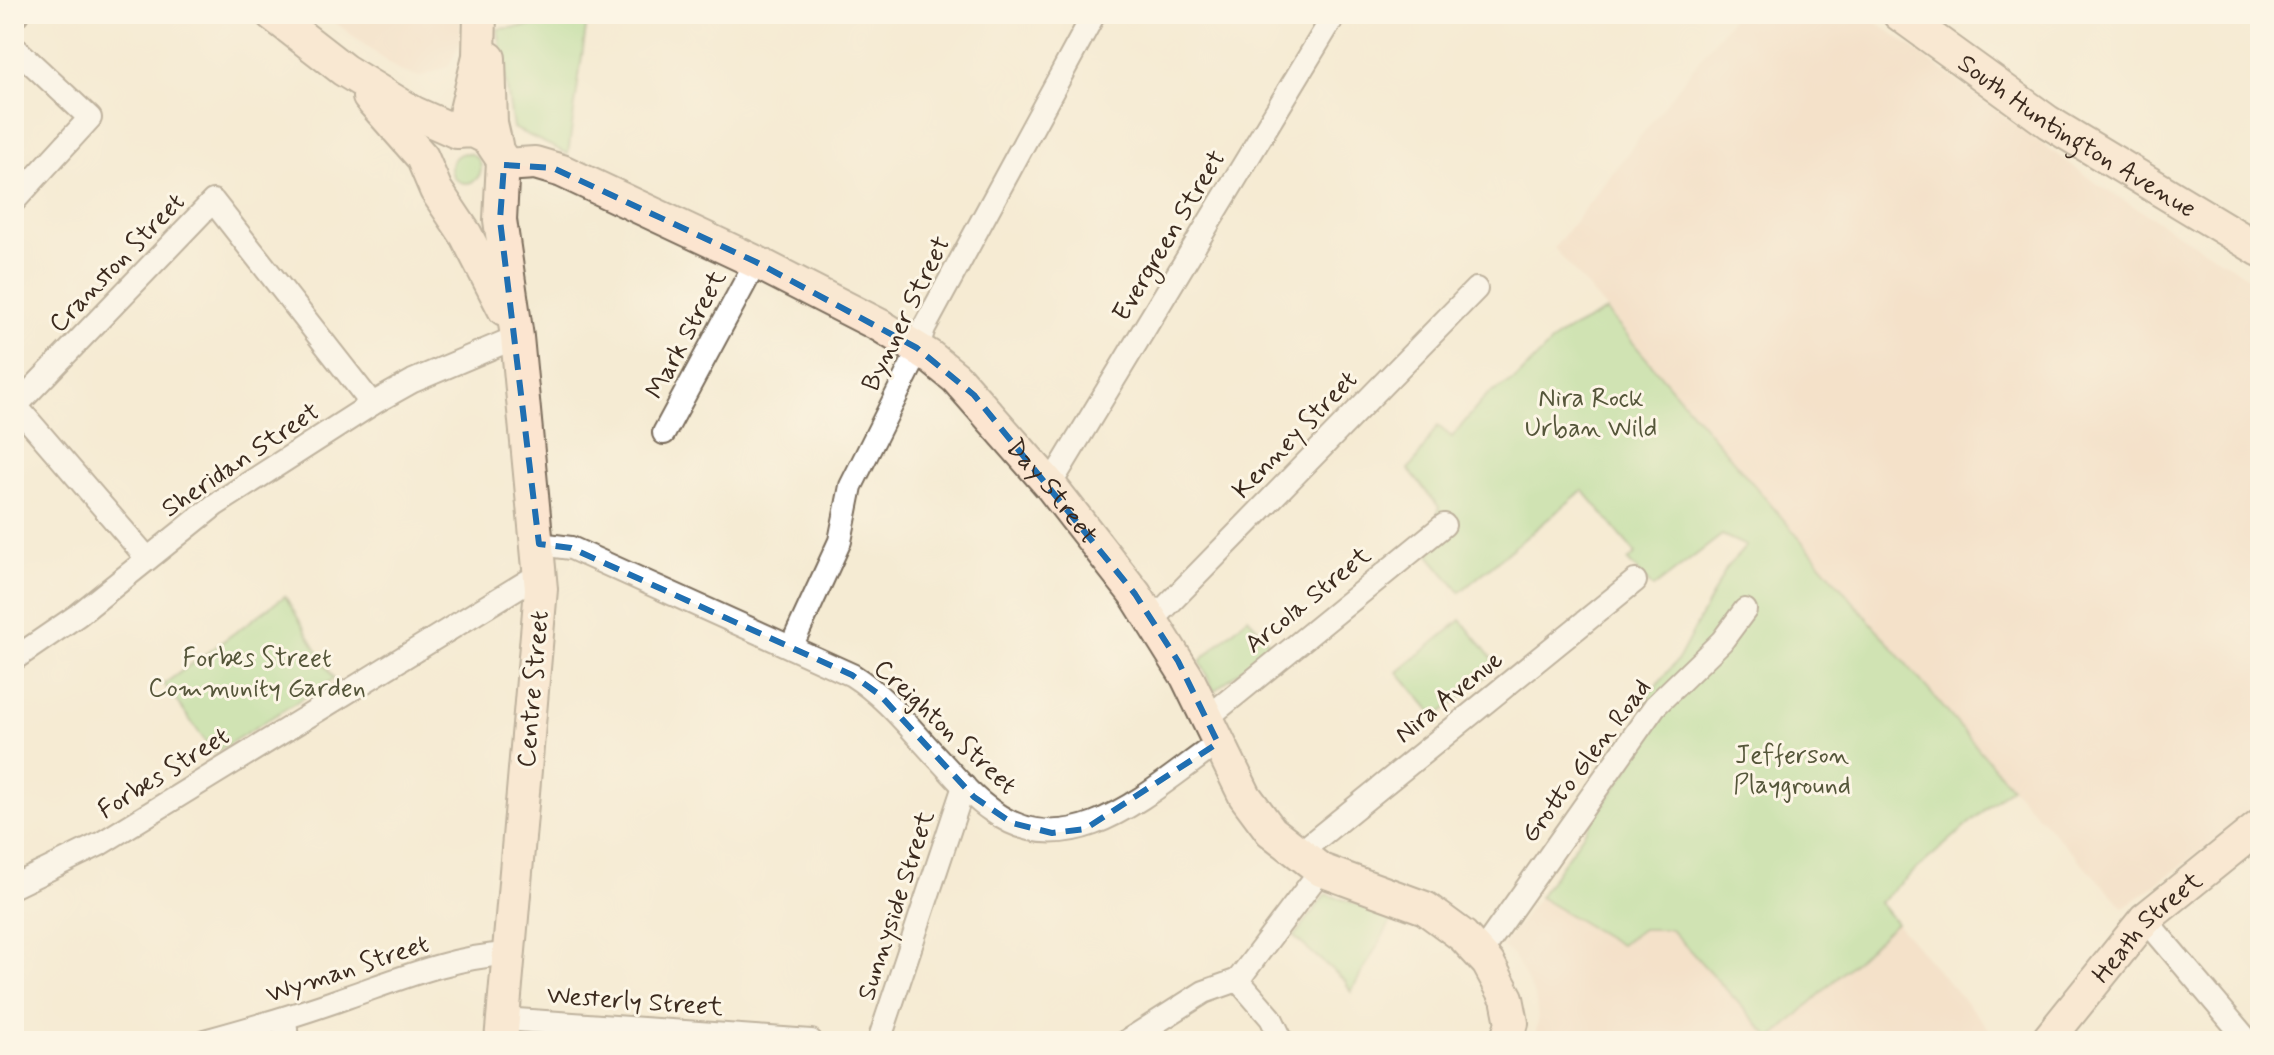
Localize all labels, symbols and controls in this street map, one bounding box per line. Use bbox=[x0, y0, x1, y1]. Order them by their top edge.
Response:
street label: South Huntington Avenue bbox=[1950, 47, 2202, 227]
street label: Evergreen Street bbox=[1105, 144, 1236, 329]
street label: Cranston Street bbox=[42, 186, 193, 341]
street label: Bynner Street bbox=[855, 231, 959, 397]
street label: Mark Street bbox=[639, 265, 735, 405]
street label: Kenney Street bbox=[1225, 364, 1365, 507]
park label: Nira Rock Urban Wild bbox=[1525, 382, 1657, 446]
street label: Sheridan Street bbox=[155, 395, 327, 526]
street label: Day Street bbox=[998, 432, 1105, 552]
street label: Arcola Street bbox=[1238, 539, 1378, 662]
street label: Centre Street bbox=[510, 609, 558, 769]
park label: Forbes Street Community Garden bbox=[148, 642, 366, 706]
street label: Nira Avenue bbox=[1388, 643, 1510, 752]
street label: Creighton Street bbox=[866, 652, 1023, 803]
street label: Grotto Glen Road bbox=[1514, 672, 1659, 850]
street label: Forbes Street bbox=[92, 720, 236, 828]
park label: Jefferson Playground bbox=[1733, 739, 1851, 803]
street label: Sunnyside Street bbox=[850, 806, 944, 1005]
street label: Heath Street bbox=[2085, 864, 2210, 991]
street label: Wyman Street bbox=[262, 928, 433, 1012]
street label: Westerly Street bbox=[545, 979, 724, 1025]

